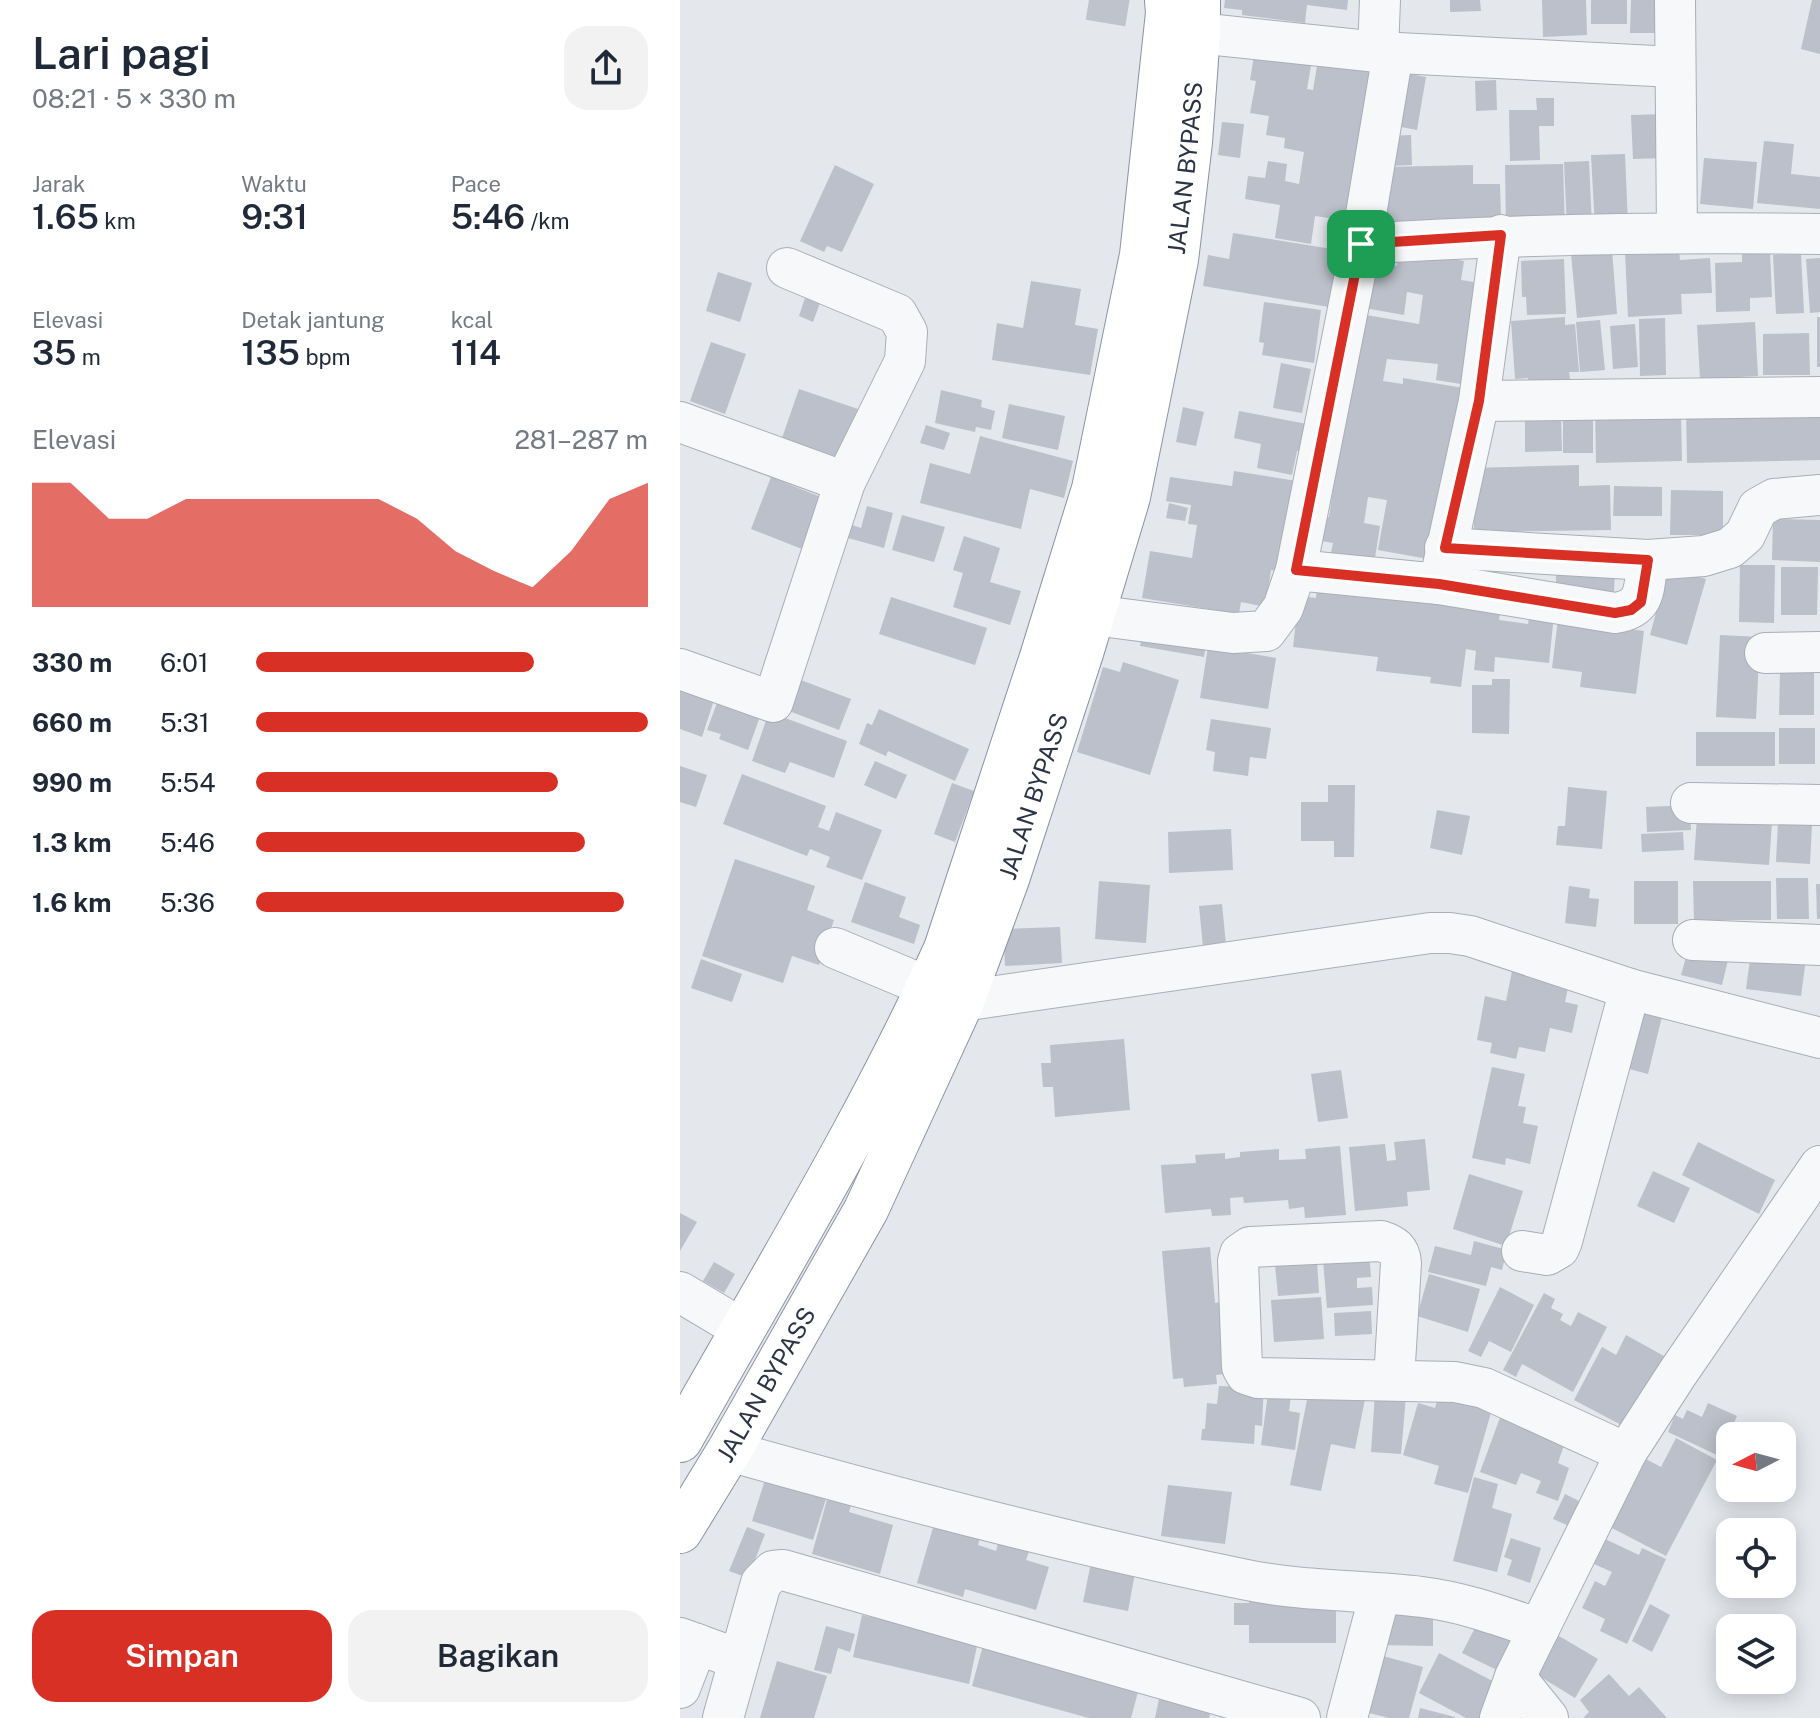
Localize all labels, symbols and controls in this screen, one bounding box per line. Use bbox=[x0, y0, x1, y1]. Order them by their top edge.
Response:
button: share bbox=[564, 26, 648, 110]
text: Lari pagi bbox=[32, 27, 211, 79]
street label: JALAN BYPASS bbox=[1162, 81, 1207, 256]
text: 08:21 · 5 × 330 m bbox=[32, 83, 236, 114]
text: Jarak bbox=[32, 171, 85, 197]
text: Waktu bbox=[241, 171, 307, 197]
text: Pace bbox=[451, 171, 501, 197]
text: 1.65 bbox=[32, 197, 99, 237]
text: 9:31 bbox=[241, 197, 308, 237]
text: 5:46 bbox=[451, 197, 525, 237]
text: km bbox=[99, 208, 136, 234]
text: /km bbox=[525, 208, 570, 234]
pin bbox=[1327, 210, 1395, 278]
icon: arrive bbox=[1339, 222, 1383, 266]
text: Elevasi bbox=[32, 307, 103, 333]
text: Detak jantung bbox=[241, 307, 385, 333]
text: kcal bbox=[451, 307, 493, 333]
text: 35 bbox=[32, 333, 76, 373]
text: 135 bbox=[241, 333, 300, 373]
text: 114 bbox=[451, 333, 501, 373]
text: m bbox=[76, 344, 101, 370]
text: bpm bbox=[300, 344, 351, 370]
text: Elevasi bbox=[32, 424, 116, 455]
text: 281–287 m bbox=[514, 424, 648, 455]
text: 330 m bbox=[32, 647, 112, 678]
text: 6:01 bbox=[160, 647, 209, 678]
text: 660 m bbox=[32, 707, 112, 738]
text: 5:31 bbox=[160, 707, 209, 738]
street label: JALAN BYPASS bbox=[993, 709, 1073, 883]
text: 990 m bbox=[32, 767, 112, 798]
text: 5:54 bbox=[160, 767, 216, 798]
text: 1.3 km bbox=[32, 827, 112, 858]
text: 5:46 bbox=[160, 827, 215, 858]
text: 1.6 km bbox=[32, 887, 112, 918]
text: 5:36 bbox=[160, 887, 215, 918]
street label: JALAN BYPASS bbox=[711, 1302, 821, 1467]
north arrow bbox=[1716, 1422, 1796, 1502]
map controls bbox=[1716, 1422, 1796, 1694]
button: locate bbox=[1716, 1518, 1796, 1598]
button: Simpan bbox=[32, 1610, 332, 1702]
button: Bagikan bbox=[348, 1610, 648, 1702]
button: layers bbox=[1716, 1614, 1796, 1694]

